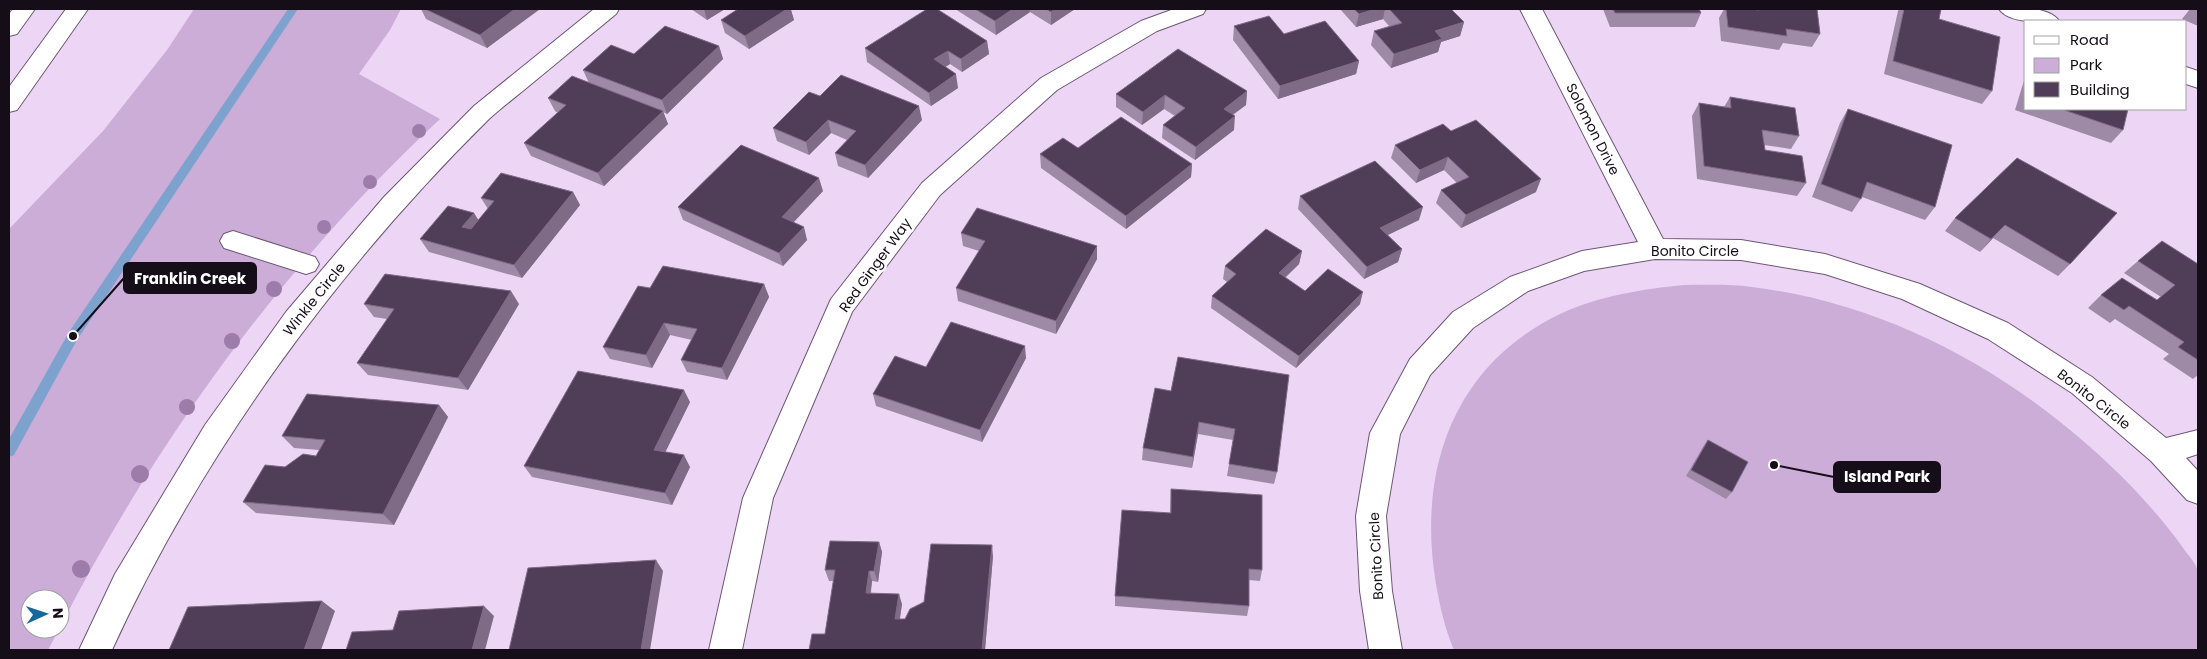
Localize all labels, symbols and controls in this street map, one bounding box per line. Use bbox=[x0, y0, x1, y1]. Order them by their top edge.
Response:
legend bbox=[2024, 20, 2187, 110]
text: Road bbox=[2070, 29, 2109, 50]
text: Park bbox=[2070, 54, 2102, 75]
text: Building bbox=[2070, 79, 2130, 100]
street label: Solomon Drive bbox=[1561, 80, 1625, 179]
street label: Red Ginger Way bbox=[834, 214, 916, 316]
street label: Bonito Circle bbox=[1651, 241, 1739, 261]
street label: Winkle Circle bbox=[278, 258, 350, 340]
callout: Franklin Creek bbox=[124, 263, 256, 293]
text: Franklin Creek bbox=[134, 268, 247, 289]
street label: Bonito Circle bbox=[2053, 364, 2135, 434]
callout: Island Park bbox=[1834, 462, 1940, 492]
text: Island Park bbox=[1844, 466, 1931, 487]
street label: Bonito Circle bbox=[1364, 511, 1388, 600]
north arrow bbox=[20, 589, 70, 639]
text: N bbox=[48, 608, 68, 619]

